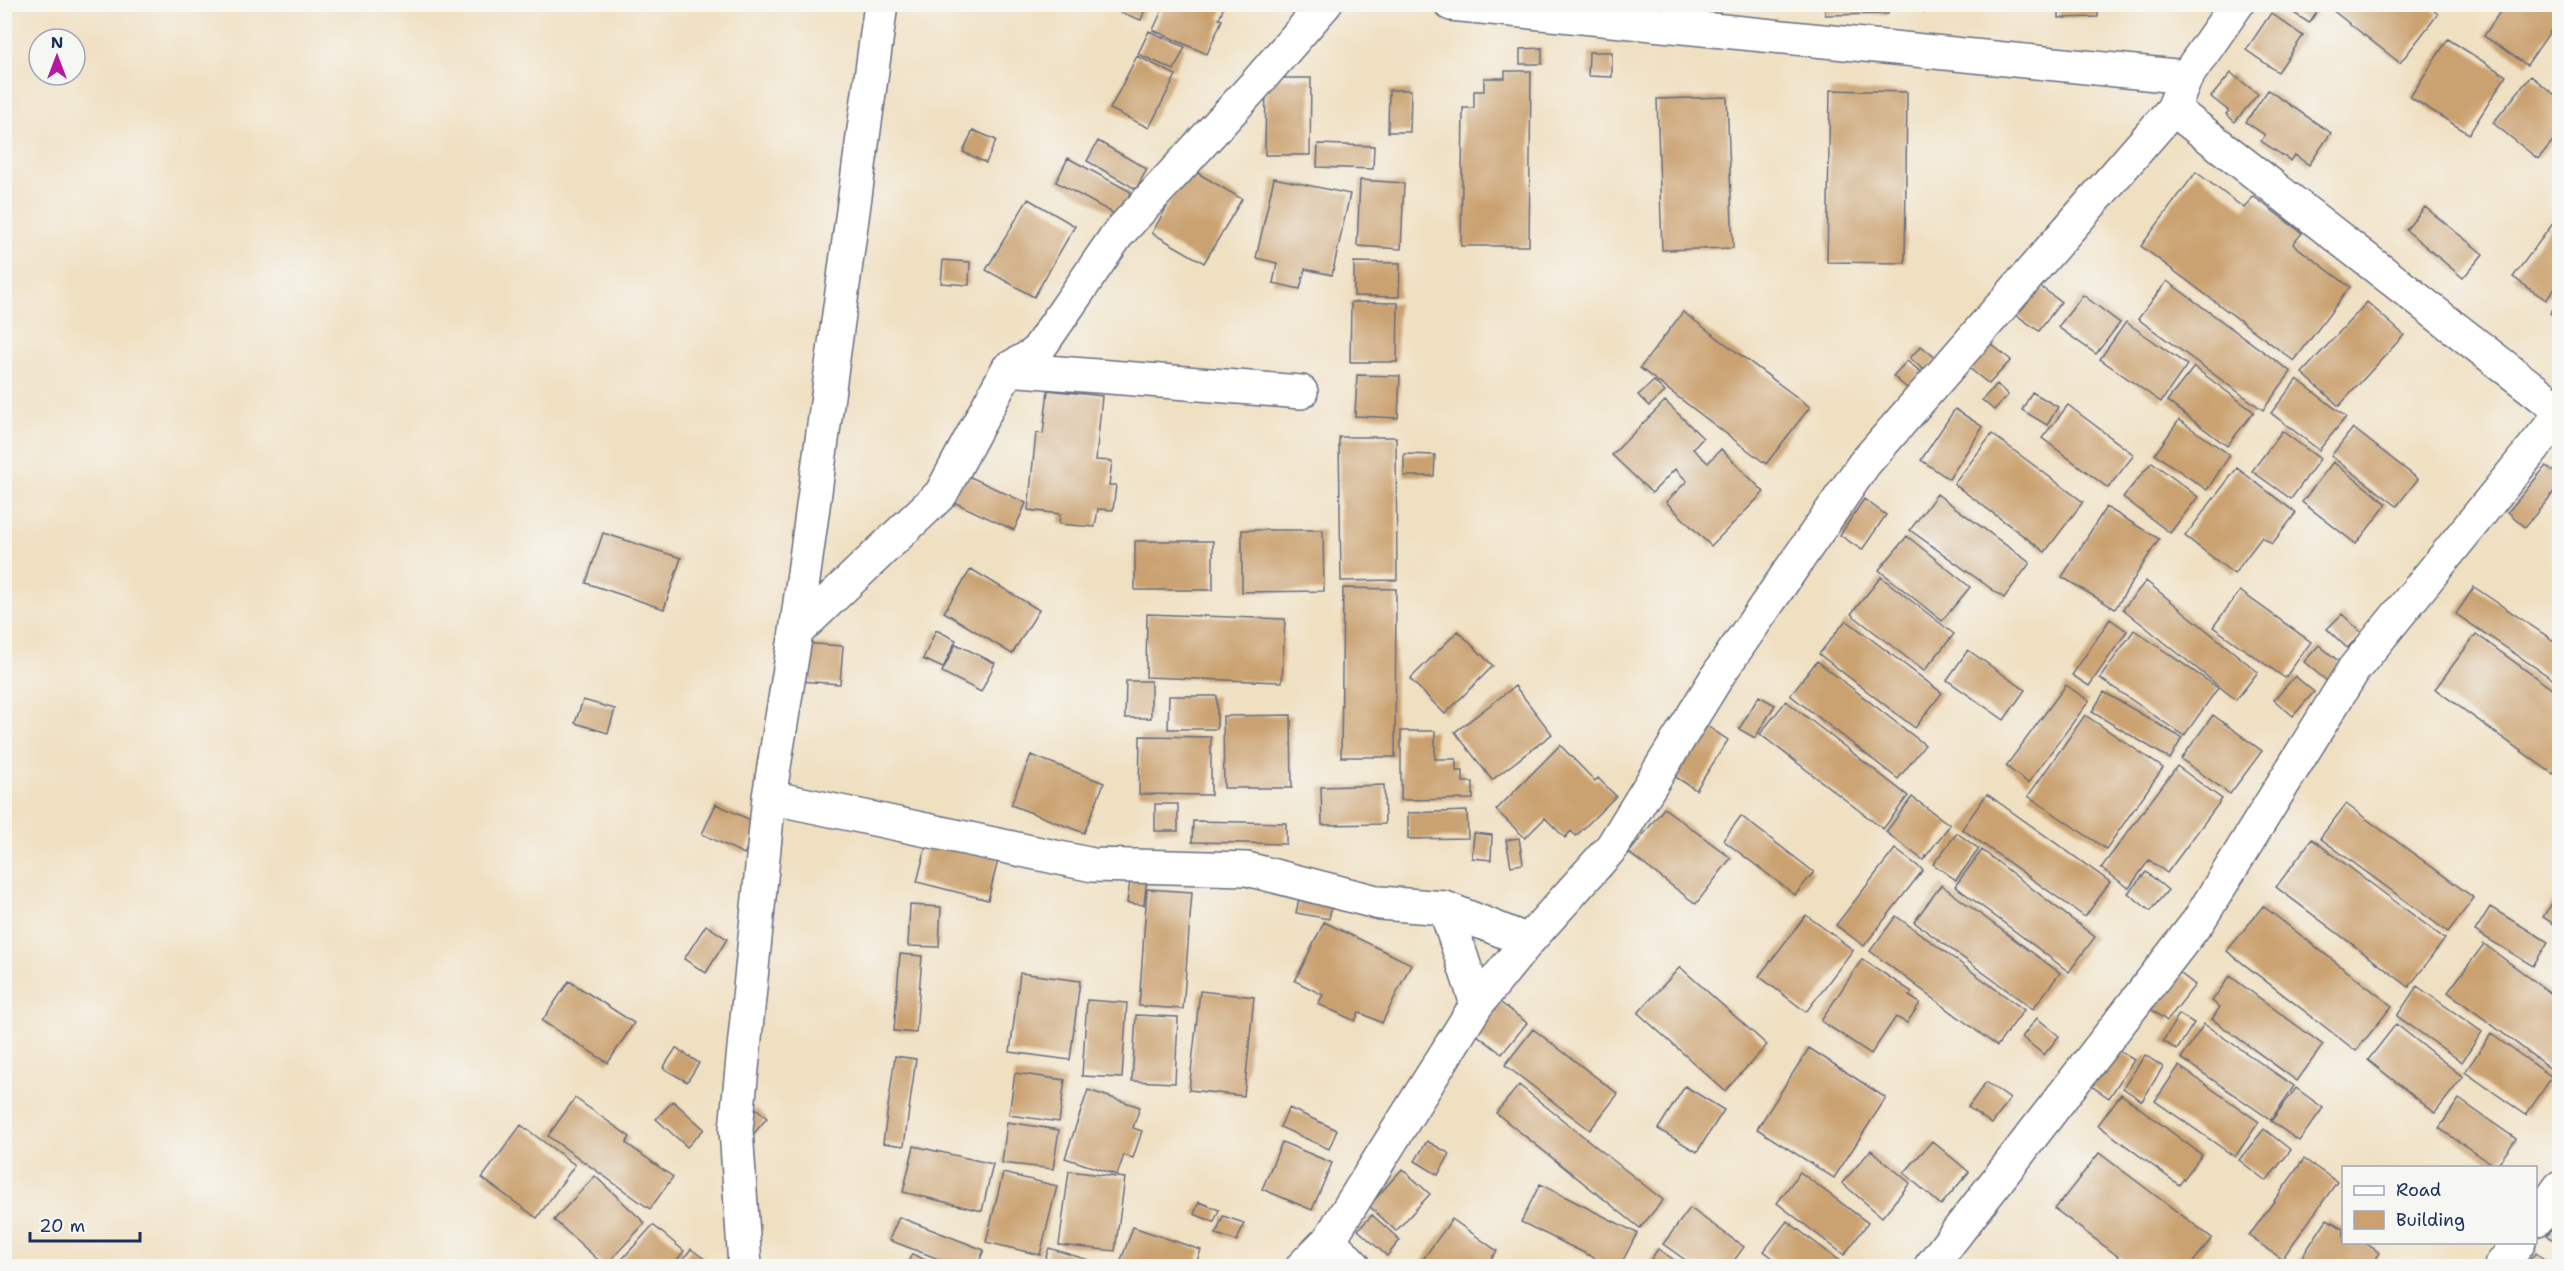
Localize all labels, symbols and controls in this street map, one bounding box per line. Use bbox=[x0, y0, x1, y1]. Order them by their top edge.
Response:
north arrow bbox=[27, 27, 87, 87]
text: N bbox=[51, 32, 63, 53]
legend bbox=[2342, 1166, 2537, 1244]
text: Road bbox=[2396, 1178, 2441, 1202]
scale bar bbox=[30, 1205, 140, 1243]
text: Building bbox=[2396, 1208, 2465, 1232]
text: 20 m bbox=[39, 1214, 85, 1238]

